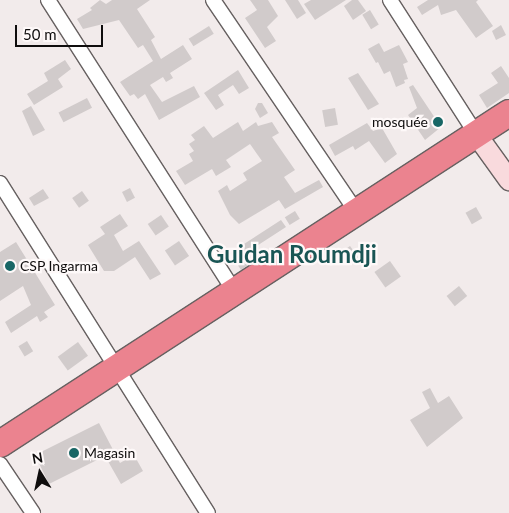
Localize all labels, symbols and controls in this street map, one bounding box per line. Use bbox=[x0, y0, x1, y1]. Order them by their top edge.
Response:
scale bar bbox=[18, 15, 105, 47]
text: 50 m bbox=[23, 25, 57, 43]
place label: mosquée bbox=[372, 114, 428, 130]
marker: mosquée bbox=[432, 116, 444, 128]
district label: Guidan Roumdji bbox=[207, 240, 377, 268]
place label: CSP Ingarma bbox=[20, 258, 98, 274]
marker: CSP Ingarma bbox=[4, 260, 16, 272]
place label: Magasin bbox=[84, 445, 135, 461]
marker: Magasin bbox=[68, 447, 80, 459]
north arrow bbox=[15, 448, 65, 498]
text: N bbox=[31, 448, 44, 467]

